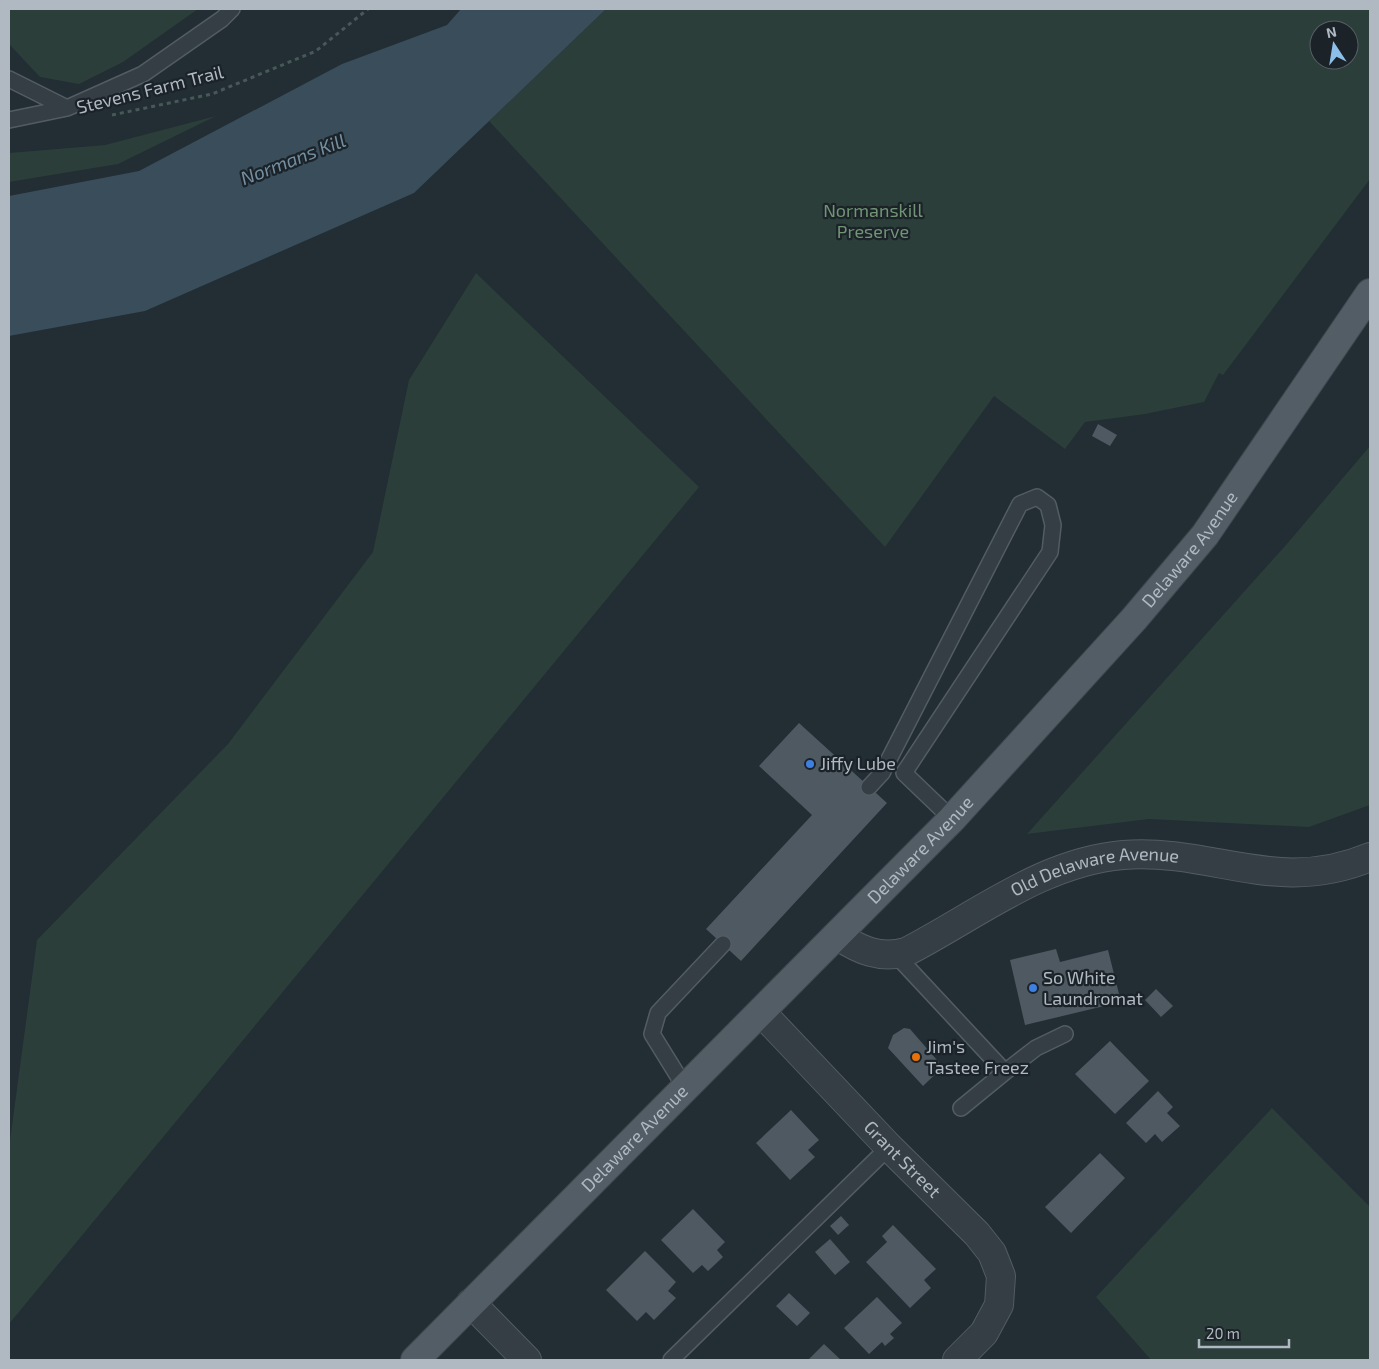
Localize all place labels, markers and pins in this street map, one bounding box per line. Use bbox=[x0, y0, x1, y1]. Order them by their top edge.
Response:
place label: Jiffy Lube bbox=[820, 752, 896, 774]
marker: Jiffy Lube bbox=[804, 758, 816, 770]
place label: So White Laundromat bbox=[1043, 966, 1143, 1009]
marker: So White Laundromat bbox=[1027, 982, 1039, 994]
place label: Jim's Tastee Freez bbox=[926, 1035, 1029, 1078]
marker: Jim's Tastee Freez bbox=[910, 1051, 922, 1063]

